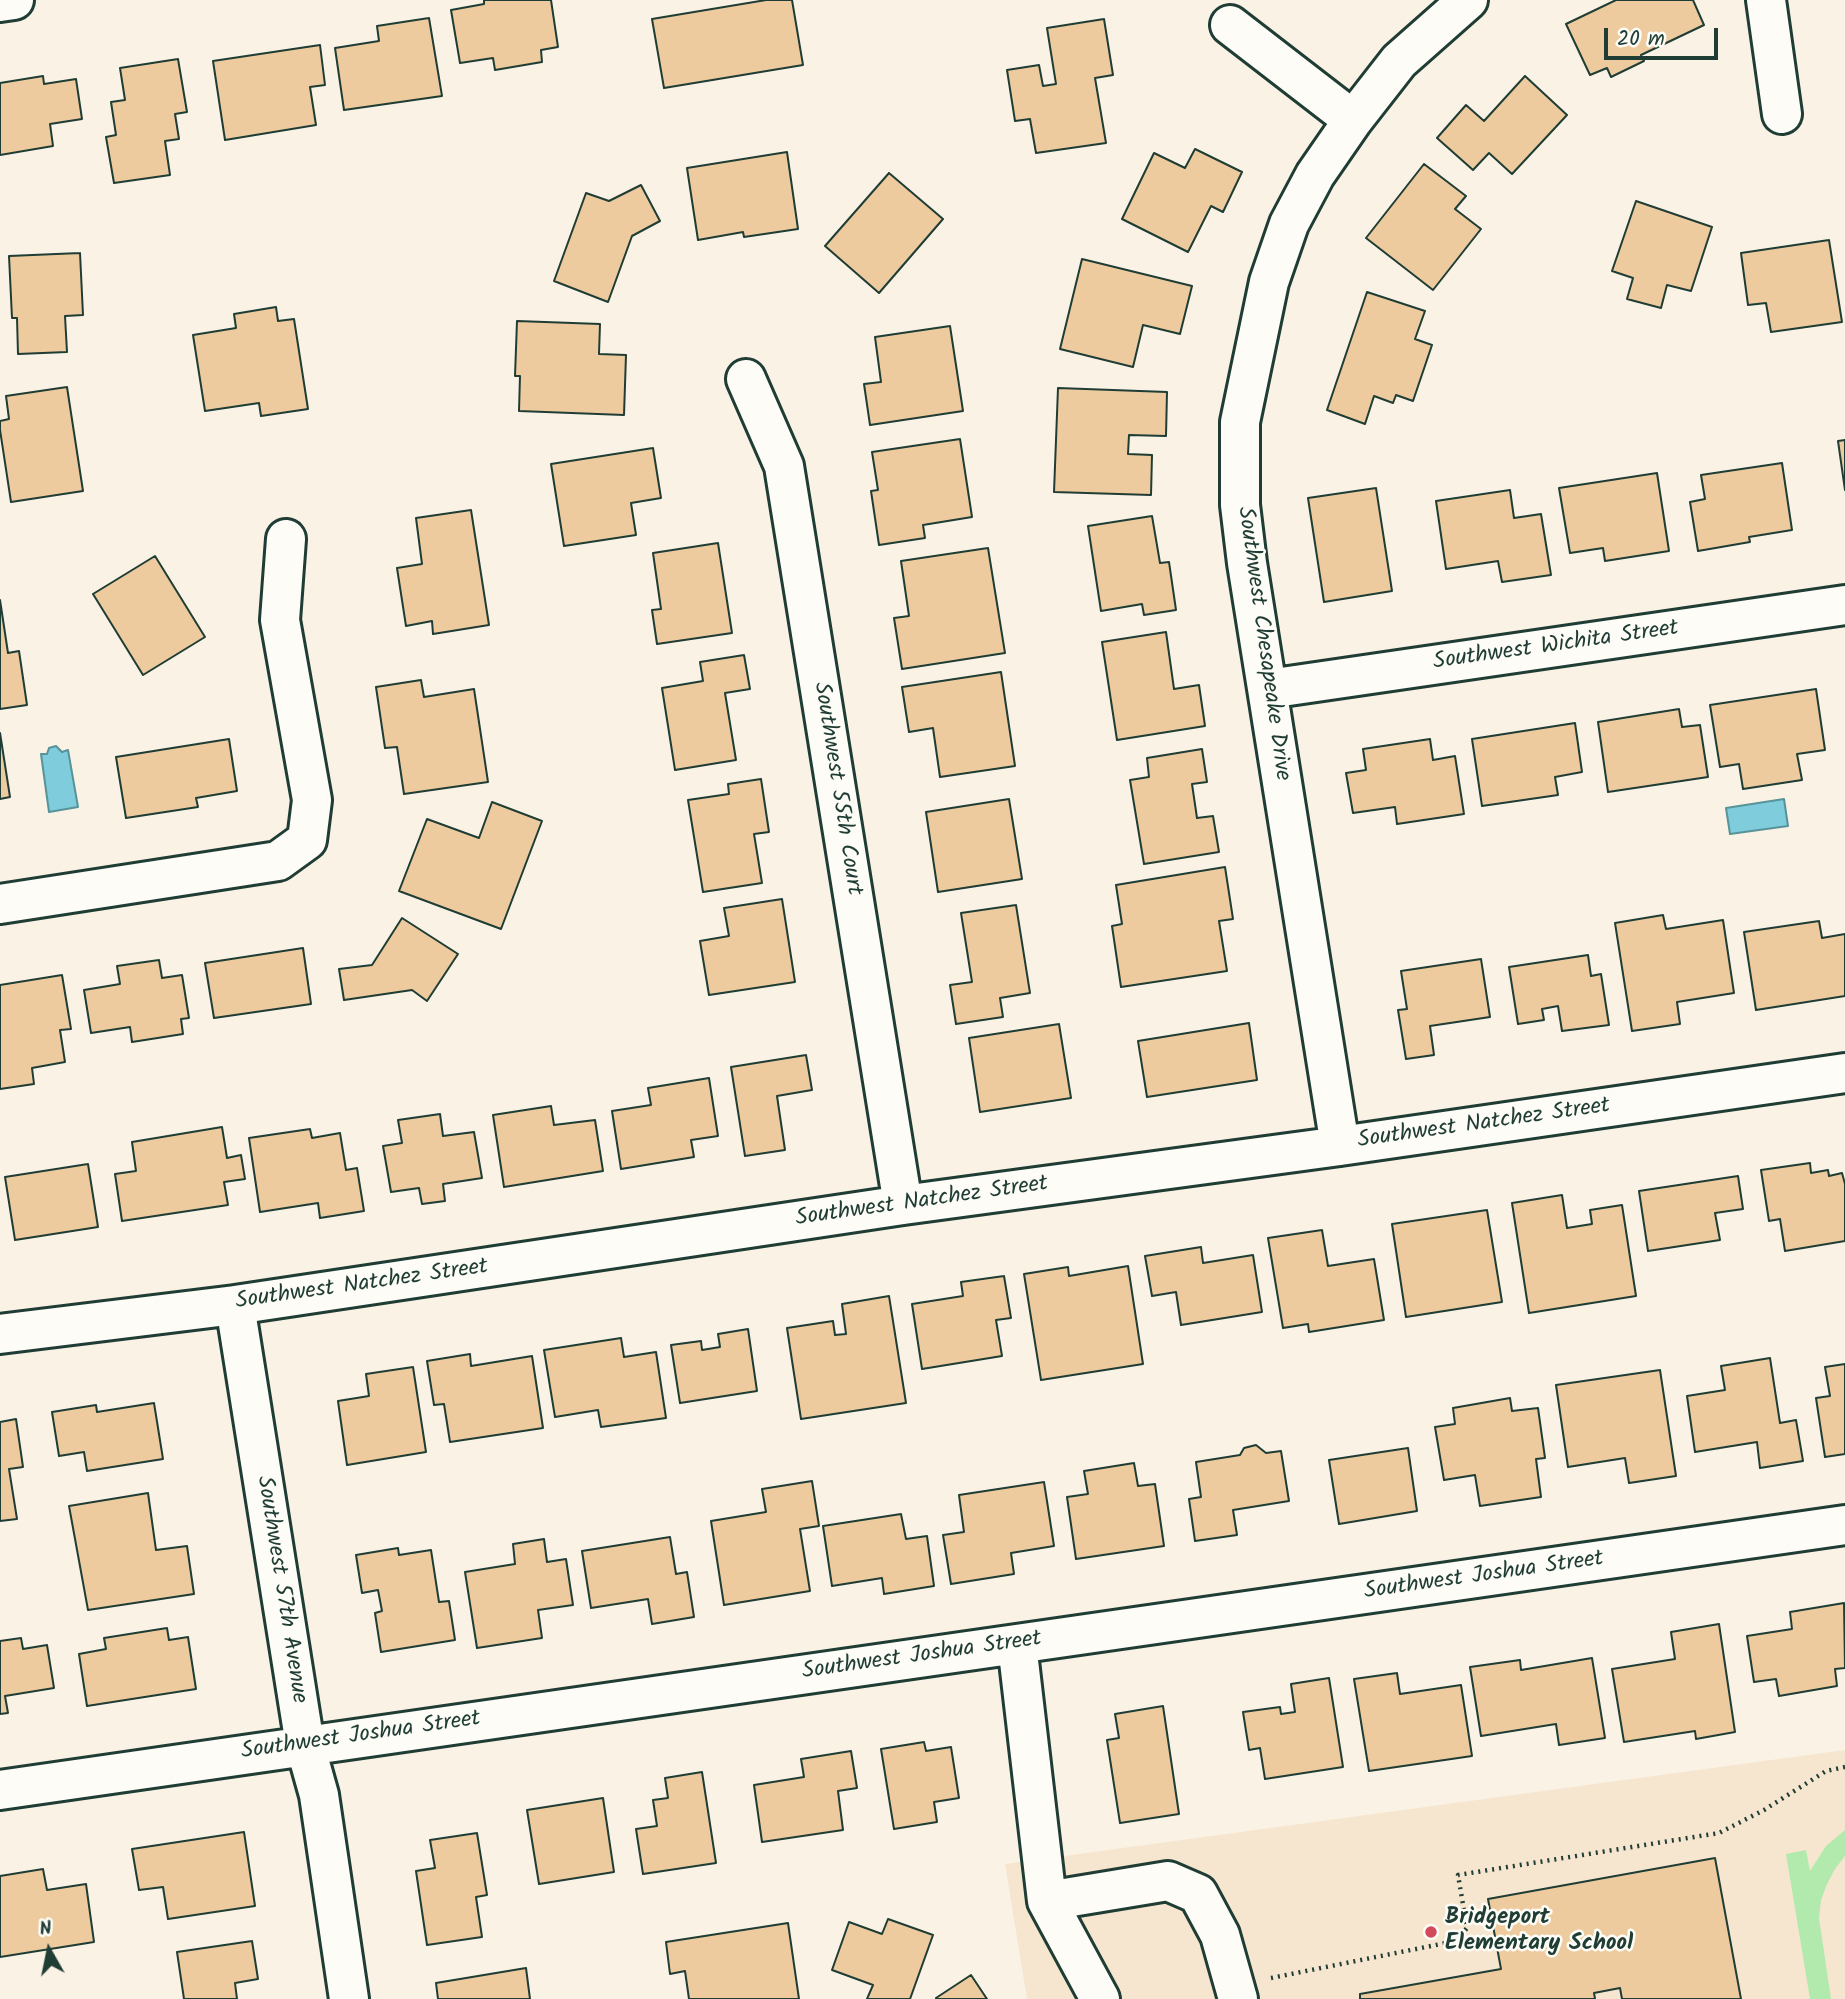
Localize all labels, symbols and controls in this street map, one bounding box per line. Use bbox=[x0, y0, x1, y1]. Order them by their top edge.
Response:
scale bar bbox=[1607, 14, 1721, 58]
text: 20 m bbox=[1617, 23, 1665, 56]
street label: Southwest Chesapeake Drive bbox=[1229, 505, 1295, 783]
street label: Southwest Wichita Street bbox=[1432, 616, 1680, 678]
street label: Southwest 55th Court bbox=[806, 680, 866, 898]
street label: Southwest Natchez Street bbox=[1356, 1094, 1612, 1156]
street label: Southwest Natchez Street bbox=[794, 1172, 1050, 1234]
street label: Southwest Natchez Street bbox=[234, 1255, 490, 1317]
street label: Southwest 57th Avenue bbox=[248, 1474, 312, 1706]
street label: Southwest Joshua Street bbox=[1363, 1547, 1605, 1607]
street label: Southwest Joshua Street bbox=[801, 1627, 1043, 1687]
street label: Southwest Joshua Street bbox=[240, 1707, 482, 1767]
place label: Bridgeport Elementary School bbox=[1445, 1905, 1633, 1959]
text: N bbox=[37, 1914, 54, 1945]
north arrow bbox=[14, 1915, 84, 1985]
marker: Bridgeport Elementary School bbox=[1423, 1924, 1439, 1940]

